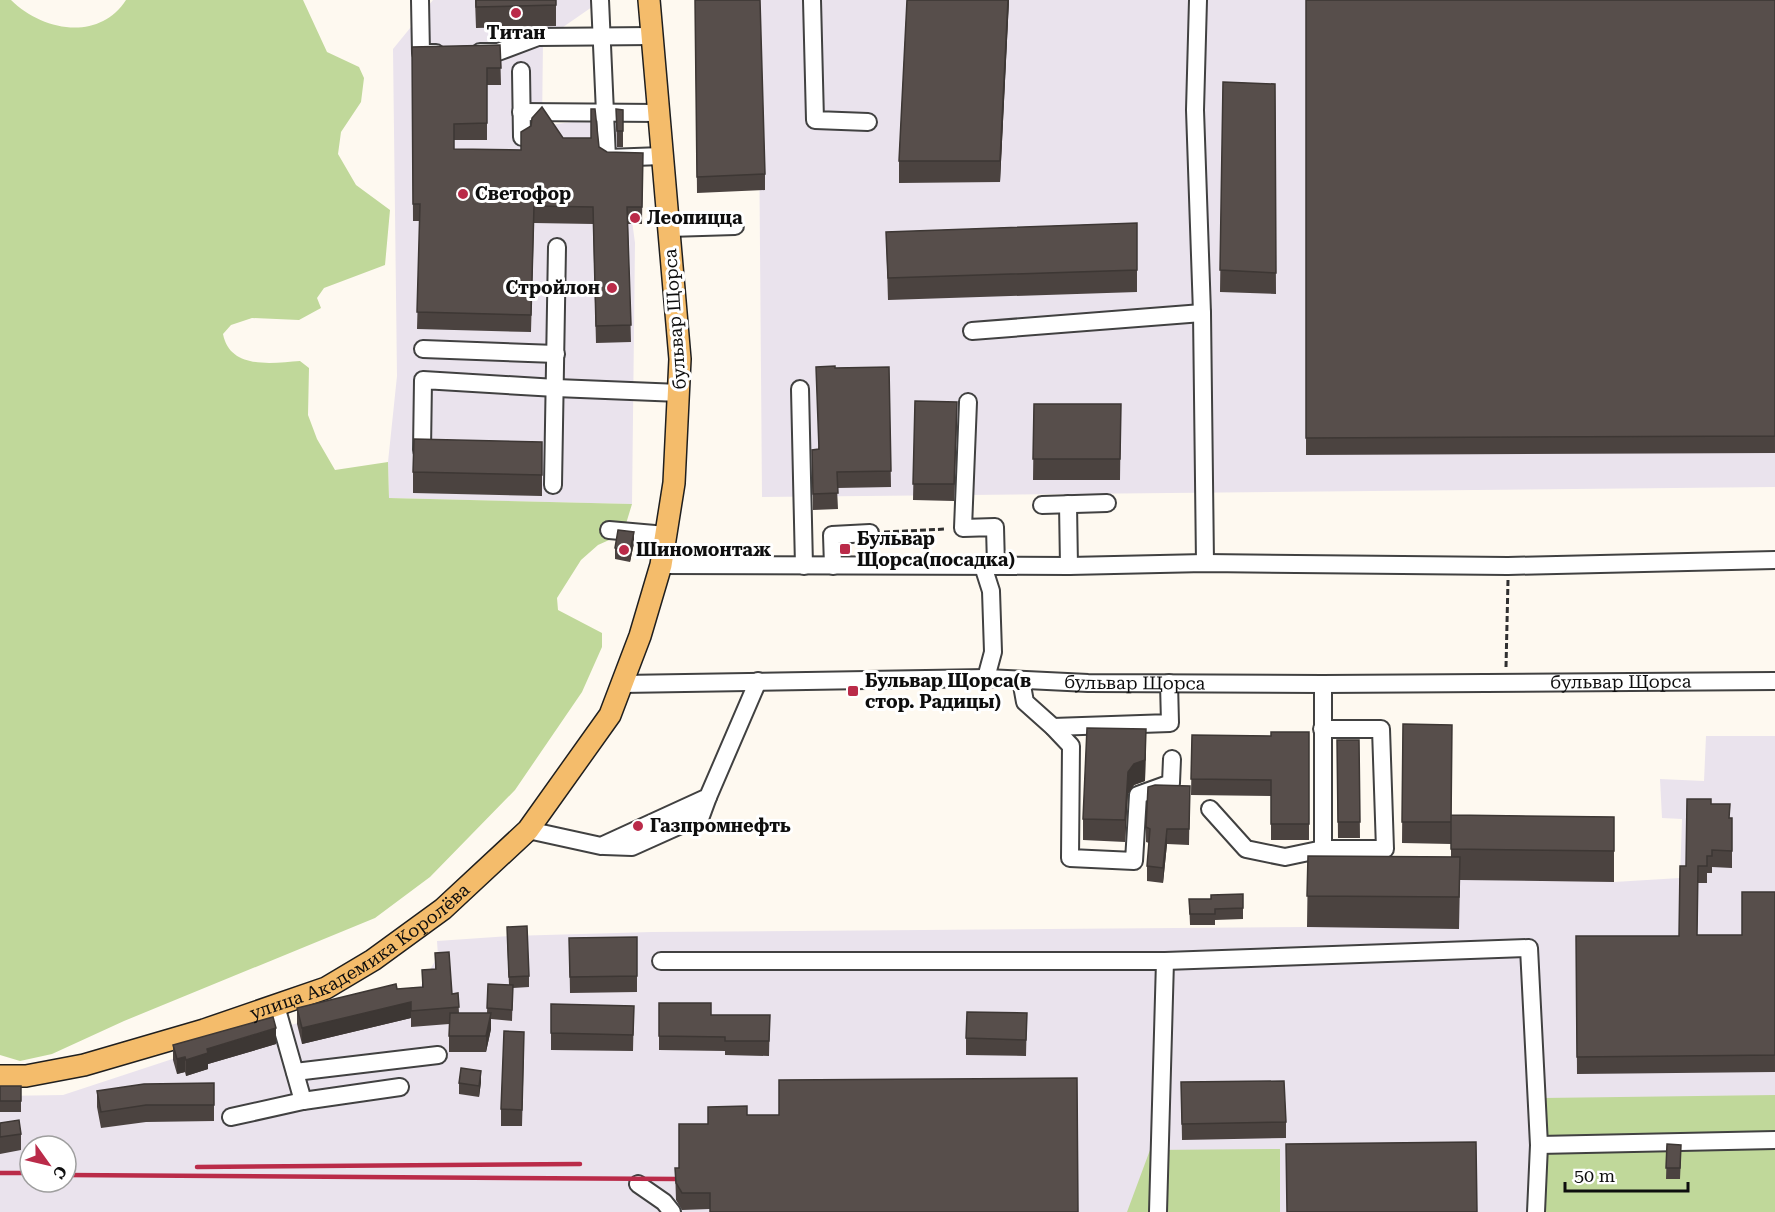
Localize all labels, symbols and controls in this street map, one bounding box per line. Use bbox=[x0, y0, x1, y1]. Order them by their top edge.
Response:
marker: Титан bbox=[509, 6, 523, 20]
place label: Титан bbox=[487, 22, 545, 43]
place label: Светофор bbox=[475, 183, 571, 204]
marker: Светофор bbox=[456, 187, 470, 201]
place label: Леопицца bbox=[647, 207, 743, 228]
marker: Леопицца bbox=[628, 211, 642, 225]
street label: бульвар Щорса bbox=[659, 248, 690, 390]
place label: Стройлон bbox=[506, 277, 600, 298]
marker: Стройлон bbox=[605, 281, 619, 295]
place label: Бульвар Щорса(посадка) bbox=[857, 528, 1015, 570]
place label: Шиномонтаж bbox=[636, 539, 772, 560]
marker: Бульвар Щорса(посадка) bbox=[838, 542, 852, 556]
marker: Шиномонтаж bbox=[617, 543, 631, 557]
place label: Бульвар Щорса(в стор. Радицы) bbox=[865, 670, 1031, 712]
street label: бульвар Щорса bbox=[1064, 671, 1206, 694]
street label: бульвар Щорса bbox=[1550, 671, 1692, 692]
marker: Бульвар Щорса(в стор. Радицы) bbox=[846, 684, 860, 698]
place label: Газпромнефть bbox=[650, 815, 791, 836]
marker: Газпромнефть bbox=[631, 819, 645, 833]
street label: улица Академика Королёва bbox=[247, 879, 474, 1023]
north arrow bbox=[18, 1134, 78, 1194]
scale bar bbox=[1565, 1155, 1688, 1193]
text: С bbox=[49, 1162, 71, 1182]
text: 50 m bbox=[1574, 1165, 1615, 1186]

